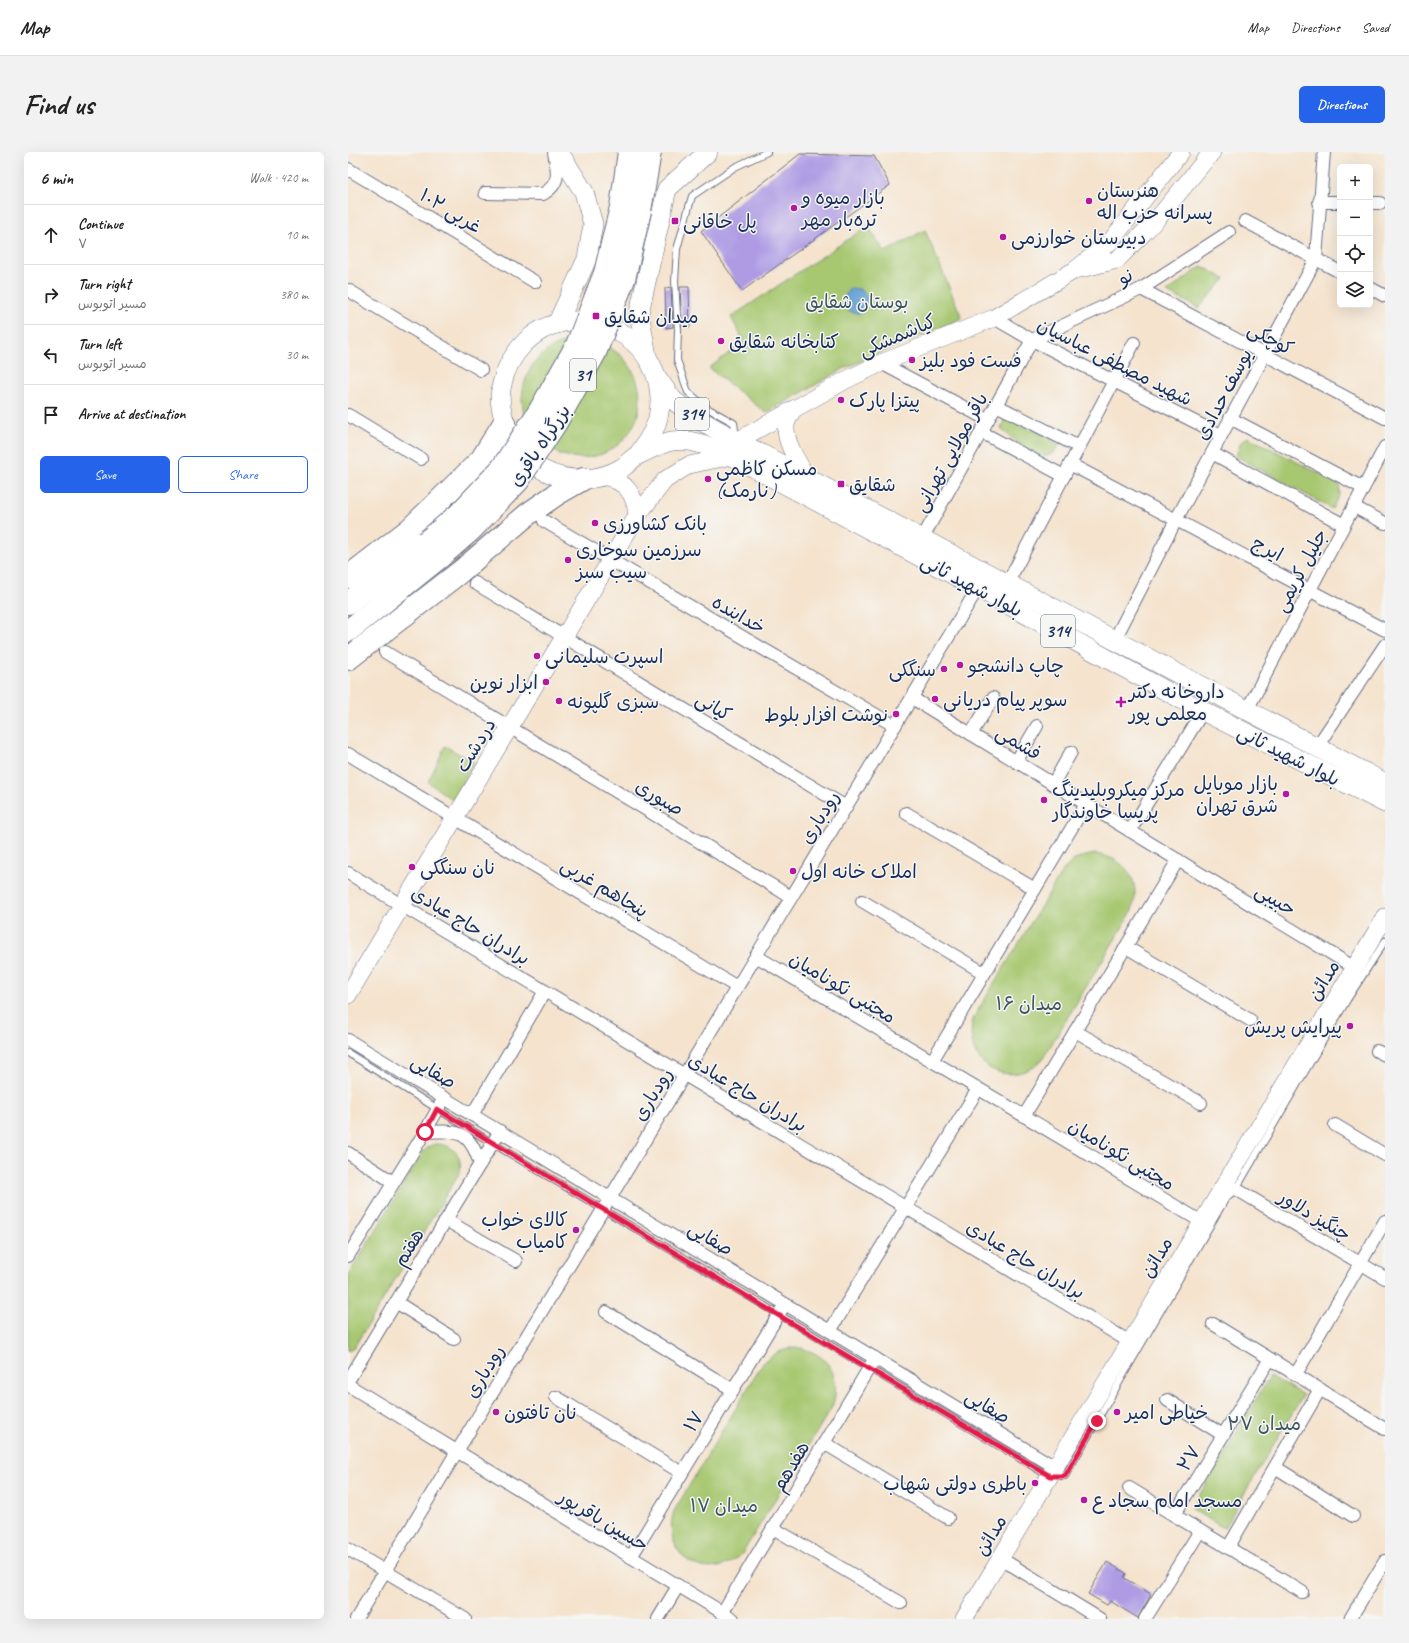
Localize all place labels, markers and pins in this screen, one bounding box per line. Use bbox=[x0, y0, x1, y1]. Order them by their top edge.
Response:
place label: هنرستان پسرانه حزب اله bbox=[1097, 179, 1213, 225]
place label: بازار میوه و تره‌بار مهر bbox=[800, 186, 885, 232]
marker: هنرستان پسرانه حزب اله bbox=[1084, 196, 1094, 206]
marker: بازار میوه و تره‌بار مهر bbox=[789, 203, 799, 213]
place label: پل خاقانی bbox=[683, 210, 757, 234]
marker: پل خاقانی bbox=[670, 216, 680, 226]
place label: دبیرستان خوارزمی bbox=[1011, 226, 1146, 250]
marker: دبیرستان خوارزمی bbox=[998, 232, 1008, 242]
place label: میدان شقایق bbox=[604, 305, 699, 329]
marker: میدان شقایق bbox=[591, 311, 601, 321]
place label: کتابخانه شقایق bbox=[729, 330, 839, 354]
marker: کتابخانه شقایق bbox=[716, 336, 726, 346]
place label: فست فود بلیز bbox=[918, 349, 1022, 373]
marker: فست فود بلیز bbox=[907, 355, 917, 365]
place label: پیتزا پارک bbox=[849, 389, 920, 413]
marker: پیتزا پارک bbox=[836, 395, 846, 405]
place label: مسکن کاظمی (نارمک) bbox=[716, 457, 817, 503]
place label: شقایق bbox=[849, 473, 896, 497]
marker: مسکن کاظمی (نارمک) bbox=[703, 474, 713, 484]
marker: شقایق bbox=[836, 479, 846, 489]
place label: بانک کشاورزی bbox=[603, 512, 707, 536]
marker: بانک کشاورزی bbox=[590, 518, 600, 528]
place label: سرزمین سوخاری سیب سبز bbox=[574, 538, 702, 584]
marker: سرزمین سوخاری سیب سبز bbox=[563, 555, 573, 565]
place label: اسپرت سلیمانی bbox=[545, 645, 663, 669]
marker: اسپرت سلیمانی bbox=[532, 651, 542, 661]
place label: چاپ دانشجو bbox=[967, 654, 1064, 678]
place label: سنگکی bbox=[889, 658, 936, 682]
marker: چاپ دانشجو bbox=[955, 660, 965, 670]
marker: سنگکی bbox=[939, 664, 949, 674]
place label: ابزار نوین bbox=[470, 671, 538, 695]
marker: ابزار نوین bbox=[541, 677, 551, 687]
place label: داروخانه دکتر معلمی پور bbox=[1127, 680, 1225, 726]
place label: سوپر پیام دریانی bbox=[943, 688, 1068, 714]
place label: سبزی گلپونه bbox=[567, 690, 659, 714]
marker: سوپر پیام دریانی bbox=[930, 694, 940, 704]
marker: سبزی گلپونه bbox=[554, 696, 564, 706]
marker: داروخانه دکتر معلمی پور bbox=[1116, 697, 1126, 707]
place label: نوشت افزار بلوط bbox=[764, 703, 888, 727]
marker: نوشت افزار بلوط bbox=[891, 709, 901, 719]
place label: بازار موبایل شرق تهران bbox=[1193, 772, 1278, 818]
place label: مرکز میکروبلیدینگ پریسا خاوندگار bbox=[1051, 778, 1185, 824]
marker: بازار موبایل شرق تهران bbox=[1281, 789, 1291, 799]
marker: مرکز میکروبلیدینگ پریسا خاوندگار bbox=[1039, 795, 1049, 805]
place label: نان سنگکی bbox=[420, 856, 495, 880]
place label: املاک خانه اول bbox=[801, 860, 917, 884]
marker: نان سنگکی bbox=[407, 862, 417, 872]
marker: املاک خانه اول bbox=[788, 866, 798, 876]
place label: پیرایش پریش bbox=[1244, 1015, 1342, 1039]
marker: پیرایش پریش bbox=[1345, 1021, 1355, 1031]
place label: کالای خواب کامیاب bbox=[481, 1208, 568, 1254]
marker: کالای خواب کامیاب bbox=[571, 1225, 581, 1235]
place label: نان تافتون bbox=[504, 1401, 577, 1425]
place label: خیاطی امیر bbox=[1123, 1401, 1208, 1425]
marker: نان تافتون bbox=[491, 1407, 501, 1417]
marker: خیاطی امیر bbox=[1112, 1407, 1122, 1417]
place label: باطری دولتی شهاب bbox=[883, 1472, 1027, 1496]
marker: باطری دولتی شهاب bbox=[1030, 1478, 1040, 1488]
place label: مسجد امام سجاد ع bbox=[1092, 1489, 1242, 1515]
marker: مسجد امام سجاد ع bbox=[1079, 1495, 1089, 1505]

